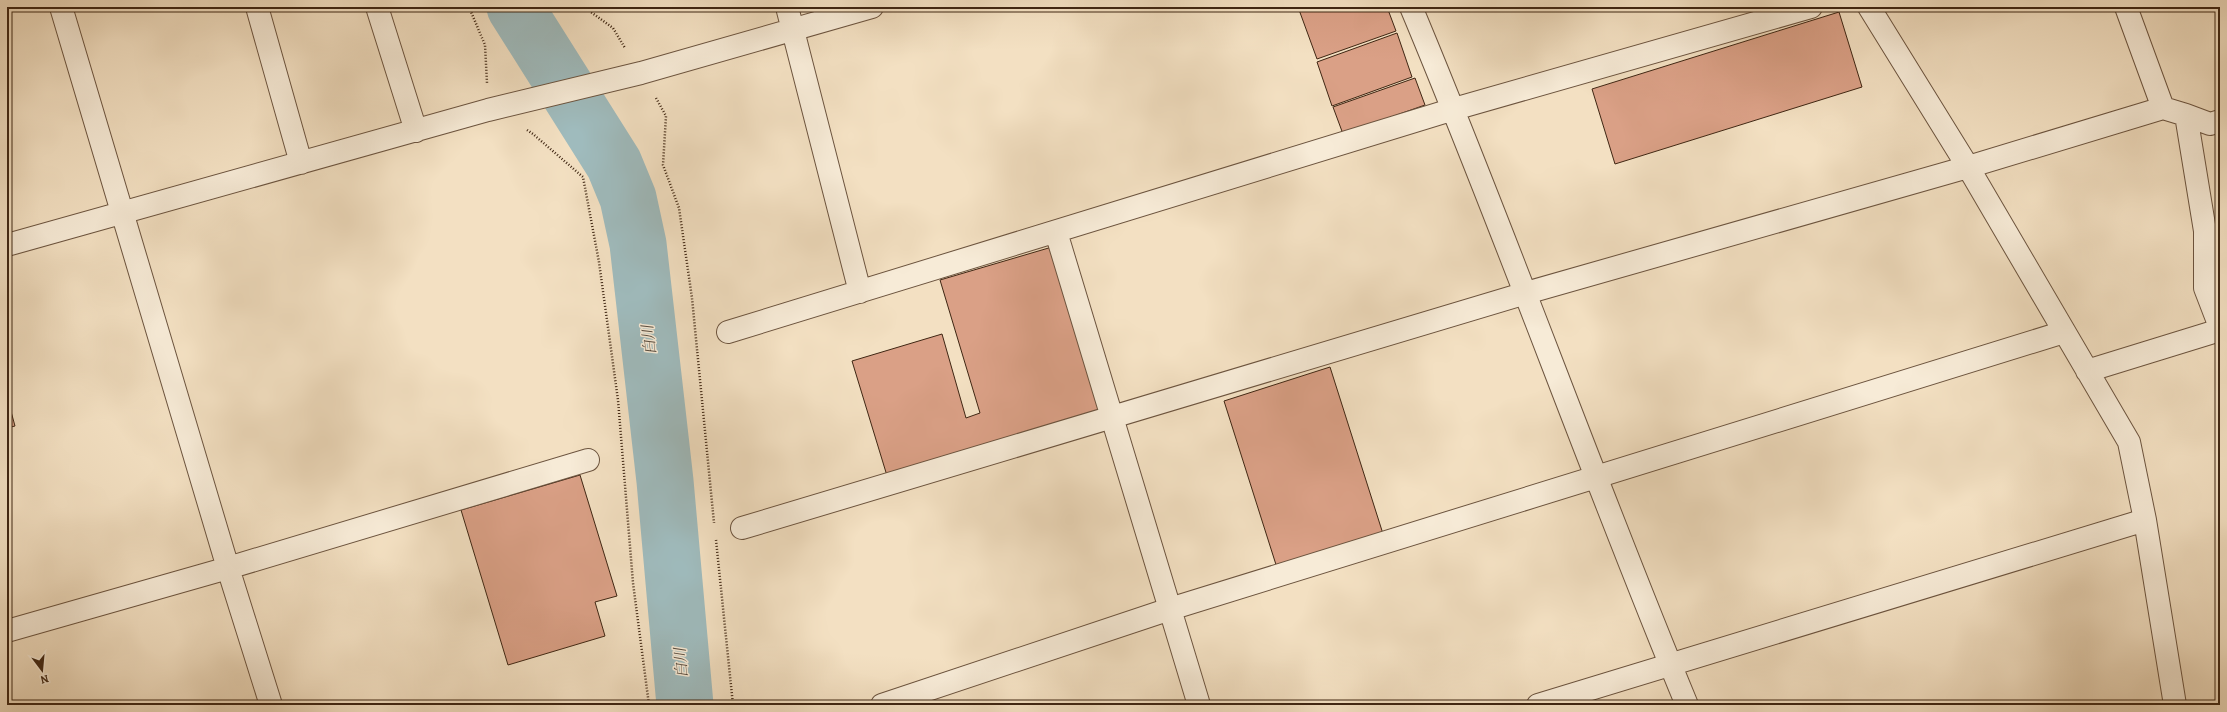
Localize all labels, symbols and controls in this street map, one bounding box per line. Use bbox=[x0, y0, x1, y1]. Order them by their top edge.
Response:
water label: 白川 bbox=[637, 322, 661, 356]
water label: 白川 bbox=[670, 645, 692, 679]
north arrow bbox=[22, 650, 62, 690]
text: N bbox=[39, 671, 51, 687]

